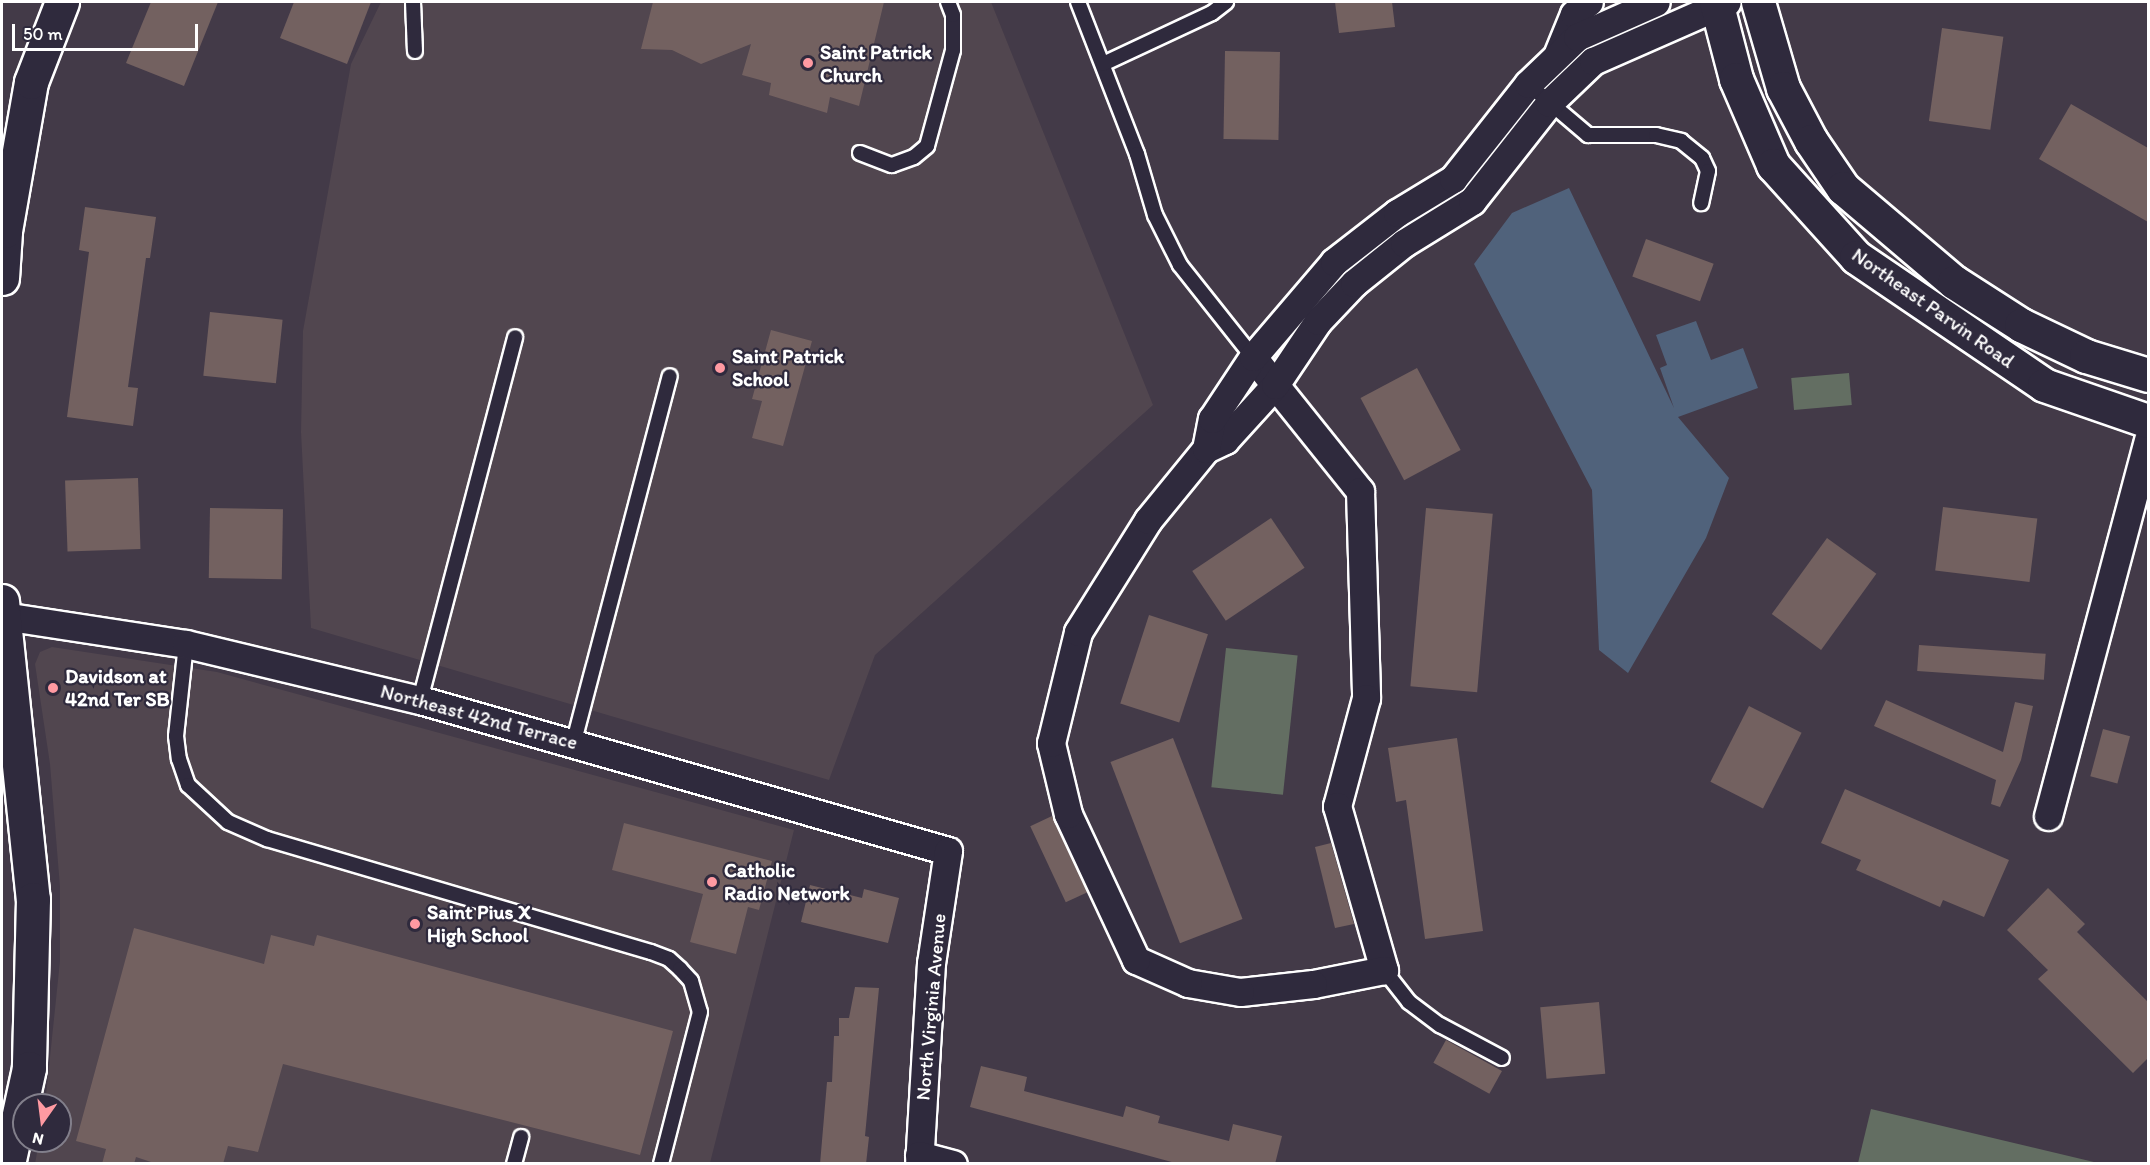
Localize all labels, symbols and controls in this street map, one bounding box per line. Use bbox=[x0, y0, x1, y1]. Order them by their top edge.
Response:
scale bar bbox=[15, 12, 201, 50]
text: 50 m bbox=[23, 23, 63, 45]
place label: Saint Patrick Church bbox=[820, 40, 931, 87]
marker: Saint Patrick Church bbox=[801, 56, 815, 70]
street label: Northeast Parvin Road bbox=[1847, 243, 2019, 373]
place label: Saint Patrick School bbox=[732, 344, 843, 391]
marker: Saint Patrick School bbox=[713, 361, 727, 375]
place label: Davidson at 42nd Ter SB bbox=[65, 664, 169, 711]
street label: Northeast 42nd Terrace bbox=[378, 679, 580, 755]
marker: Davidson at 42nd Ter SB bbox=[46, 681, 60, 695]
place label: Catholic Radio Network bbox=[724, 858, 850, 905]
marker: Catholic Radio Network bbox=[705, 875, 719, 889]
place label: Saint Pius X High School bbox=[427, 900, 531, 947]
street label: North Virginia Avenue bbox=[911, 912, 951, 1102]
marker: Saint Pius X High School bbox=[408, 917, 422, 931]
north arrow bbox=[12, 1093, 72, 1153]
text: N bbox=[30, 1128, 46, 1150]

